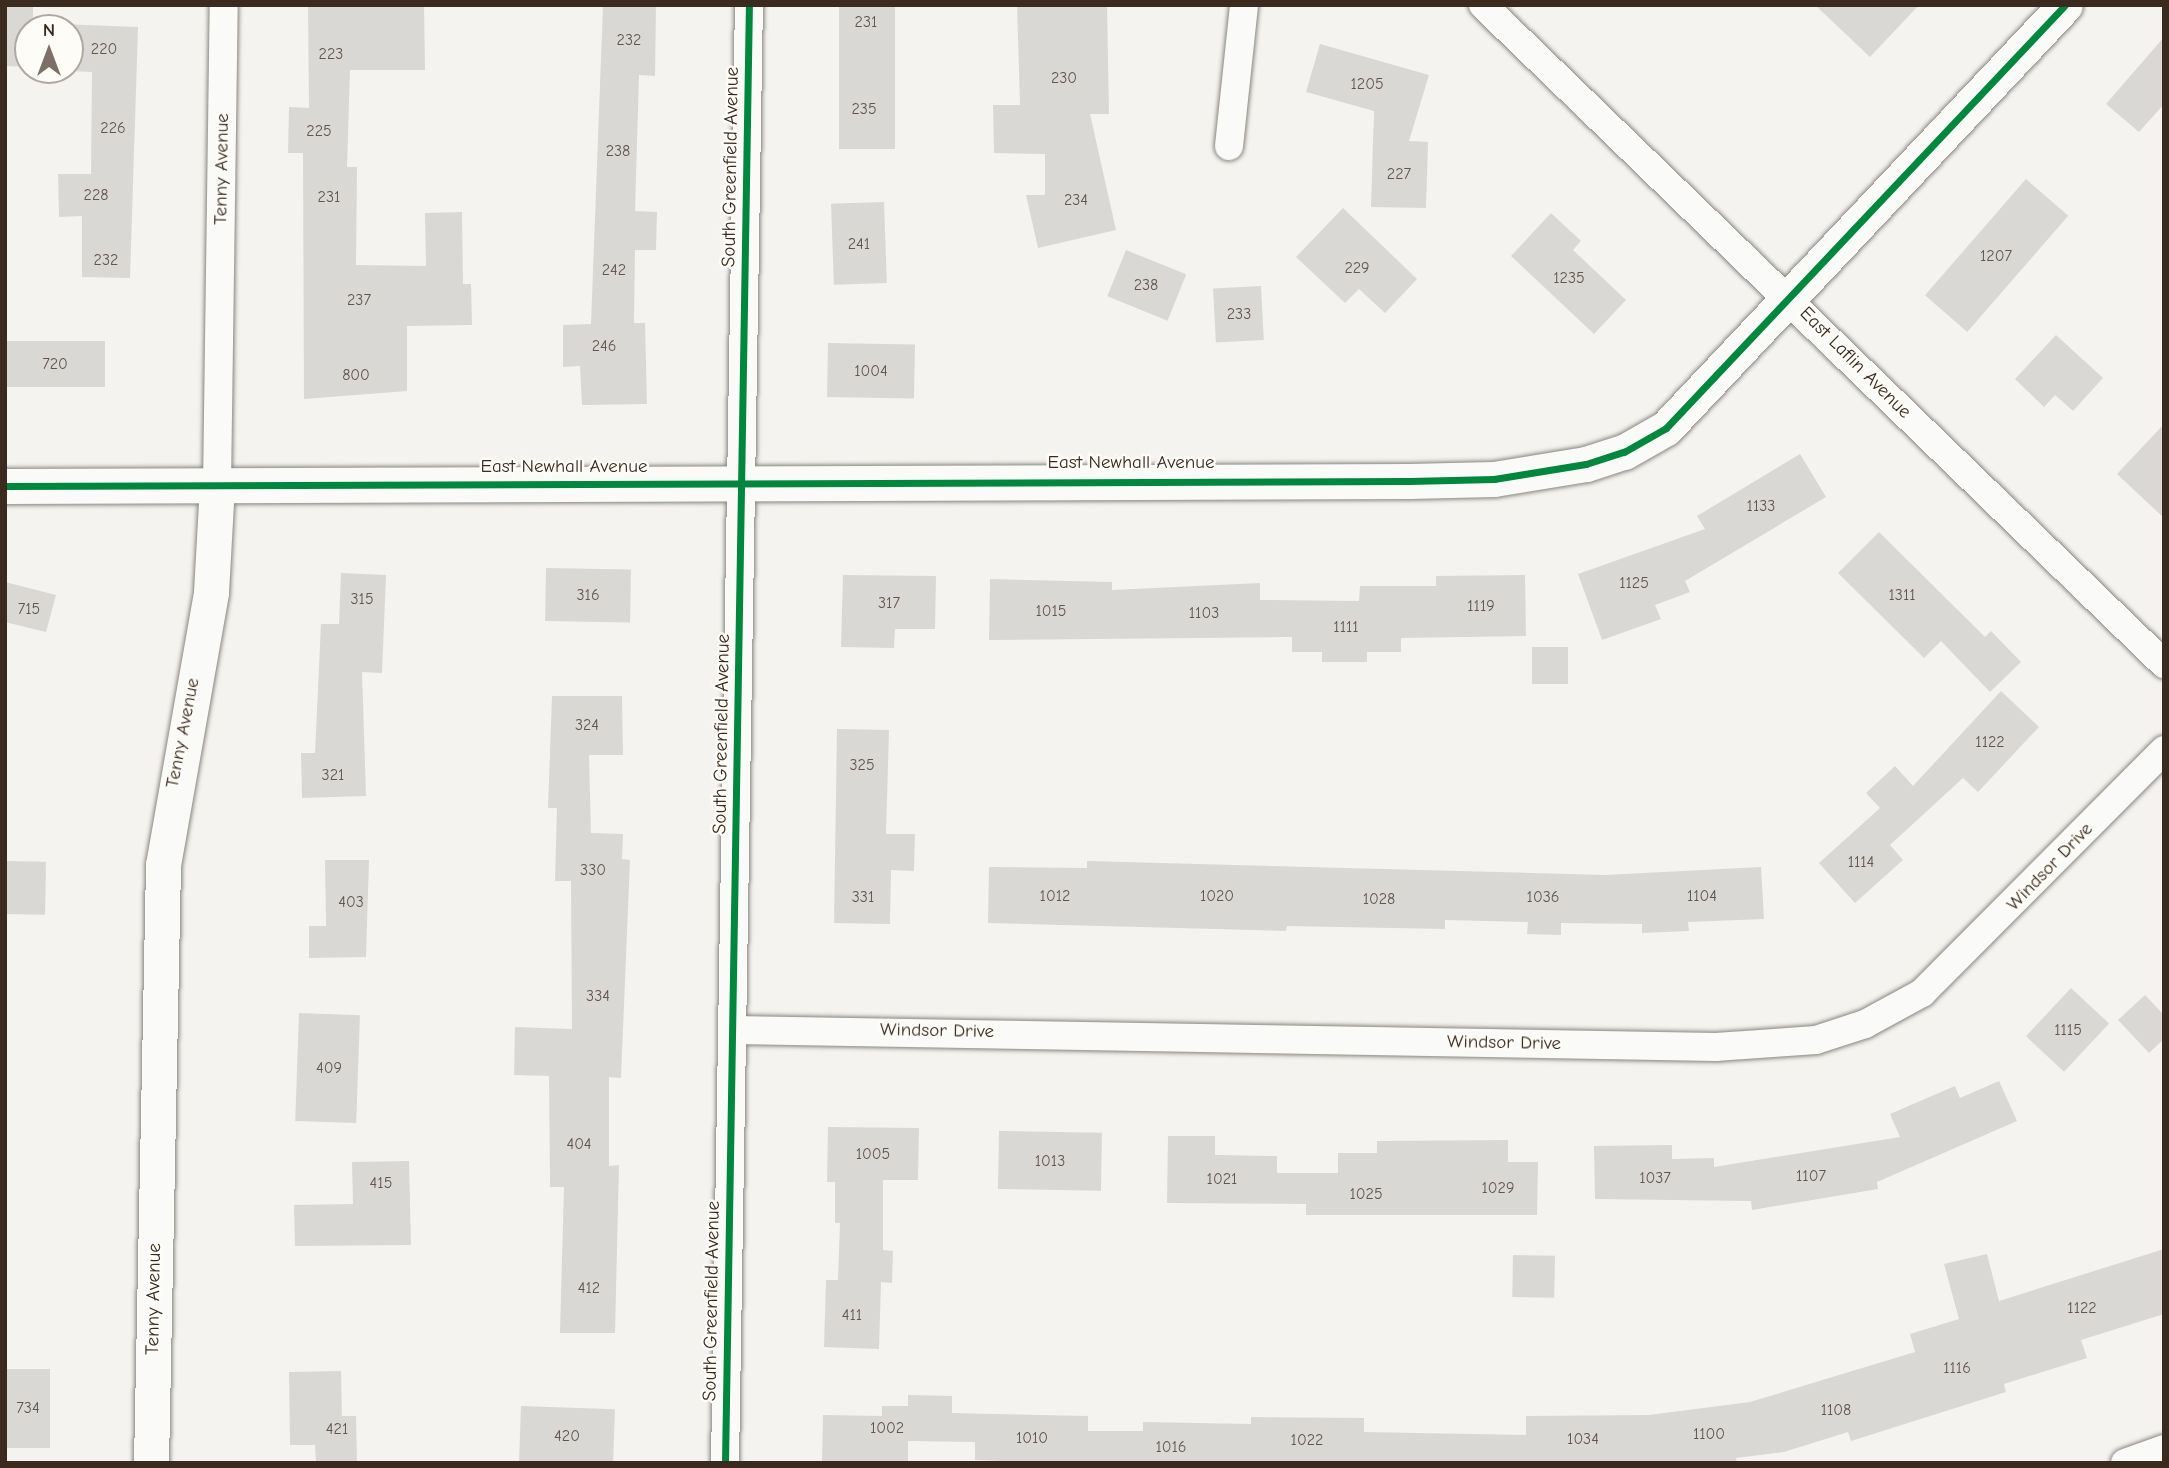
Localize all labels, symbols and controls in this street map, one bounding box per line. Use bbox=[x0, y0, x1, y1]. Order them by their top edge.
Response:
house number: 231 bbox=[855, 12, 877, 32]
north arrow bbox=[14, 14, 84, 84]
text: N bbox=[43, 19, 55, 41]
house number: 232 bbox=[617, 30, 641, 50]
house number: 220 bbox=[91, 39, 117, 59]
house number: 223 bbox=[319, 44, 343, 64]
street label: South Greenfield Avenue bbox=[718, 67, 744, 267]
house number: 230 bbox=[1051, 68, 1077, 88]
house number: 1205 bbox=[1350, 74, 1384, 94]
house number: 235 bbox=[851, 99, 877, 119]
street label: Tenny Avenue bbox=[210, 113, 234, 225]
house number: 226 bbox=[100, 118, 126, 138]
house number: 225 bbox=[306, 121, 332, 141]
house number: 238 bbox=[606, 141, 630, 161]
house number: 227 bbox=[1387, 164, 1411, 184]
house number: 228 bbox=[84, 185, 108, 205]
house number: 231 bbox=[318, 187, 340, 207]
house number: 234 bbox=[1064, 190, 1088, 210]
house number: 241 bbox=[848, 234, 870, 254]
house number: 1207 bbox=[1980, 246, 2012, 266]
house number: 232 bbox=[94, 250, 118, 270]
house number: 229 bbox=[1344, 258, 1370, 278]
house number: 242 bbox=[602, 260, 626, 280]
house number: 1235 bbox=[1553, 268, 1585, 288]
house number: 238 bbox=[1134, 275, 1158, 295]
house number: 237 bbox=[347, 290, 371, 310]
street label: East Laflin Avenue bbox=[1794, 302, 1916, 424]
house number: 233 bbox=[1227, 304, 1251, 324]
house number: 246 bbox=[592, 336, 616, 356]
house number: 720 bbox=[42, 354, 68, 374]
house number: 1004 bbox=[854, 361, 888, 381]
house number: 800 bbox=[342, 365, 370, 385]
street label: East Newhall Avenue bbox=[1048, 452, 1214, 474]
street label: East Newhall Avenue bbox=[481, 456, 647, 478]
house number: 1133 bbox=[1747, 496, 1775, 516]
house number: 1125 bbox=[1619, 573, 1649, 593]
house number: 316 bbox=[576, 585, 600, 605]
house number: 1311 bbox=[1888, 585, 1916, 605]
house number: 315 bbox=[350, 589, 374, 609]
house number: 317 bbox=[878, 593, 900, 613]
house number: 1119 bbox=[1467, 596, 1495, 616]
house number: 715 bbox=[18, 599, 40, 619]
house number: 1015 bbox=[1035, 601, 1067, 621]
house number: 1103 bbox=[1189, 603, 1219, 623]
house number: 1111 bbox=[1333, 617, 1359, 637]
street label: South Greenfield Avenue bbox=[709, 634, 735, 834]
street label: Tenny Avenue bbox=[161, 676, 205, 790]
house number: 324 bbox=[575, 715, 599, 735]
house number: 1122 bbox=[1975, 732, 2005, 752]
house number: 325 bbox=[849, 755, 875, 775]
house number: 321 bbox=[322, 765, 344, 785]
street label: Windsor Drive bbox=[2002, 818, 2098, 916]
house number: 1114 bbox=[1848, 852, 1874, 872]
house number: 330 bbox=[580, 860, 606, 880]
house number: 1012 bbox=[1040, 886, 1070, 906]
house number: 1020 bbox=[1200, 886, 1234, 906]
house number: 1104 bbox=[1687, 886, 1717, 906]
house number: 331 bbox=[852, 887, 874, 907]
house number: 1036 bbox=[1527, 887, 1559, 907]
house number: 1028 bbox=[1363, 889, 1395, 909]
house number: 403 bbox=[338, 892, 364, 912]
house number: 334 bbox=[586, 986, 610, 1006]
street label: Windsor Drive bbox=[880, 1019, 994, 1043]
house number: 1115 bbox=[2054, 1020, 2082, 1040]
street label: Windsor Drive bbox=[1447, 1031, 1561, 1055]
house number: 409 bbox=[316, 1058, 342, 1078]
house number: 404 bbox=[566, 1134, 592, 1154]
house number: 1005 bbox=[856, 1144, 890, 1164]
house number: 1013 bbox=[1035, 1151, 1065, 1171]
house number: 1107 bbox=[1796, 1166, 1826, 1186]
house number: 1037 bbox=[1639, 1168, 1671, 1188]
house number: 1021 bbox=[1207, 1169, 1237, 1189]
house number: 415 bbox=[370, 1173, 392, 1193]
house number: 1029 bbox=[1482, 1178, 1514, 1198]
house number: 1025 bbox=[1349, 1184, 1383, 1204]
street label: South Greenfield Avenue bbox=[699, 1201, 725, 1401]
street label: Tenny Avenue bbox=[142, 1243, 166, 1355]
house number: 412 bbox=[578, 1278, 600, 1298]
house number: 1122 bbox=[2067, 1298, 2097, 1318]
house number: 411 bbox=[842, 1305, 862, 1325]
house number: 1116 bbox=[1943, 1358, 1971, 1378]
house number: 734 bbox=[16, 1398, 40, 1418]
house number: 1108 bbox=[1821, 1400, 1851, 1420]
house number: 1002 bbox=[870, 1418, 904, 1438]
house number: 421 bbox=[326, 1419, 348, 1439]
house number: 1100 bbox=[1693, 1424, 1725, 1444]
house number: 420 bbox=[554, 1426, 580, 1446]
house number: 1010 bbox=[1016, 1428, 1048, 1448]
house number: 1034 bbox=[1567, 1429, 1599, 1449]
house number: 1022 bbox=[1291, 1430, 1323, 1450]
house number: 1016 bbox=[1155, 1437, 1187, 1457]

